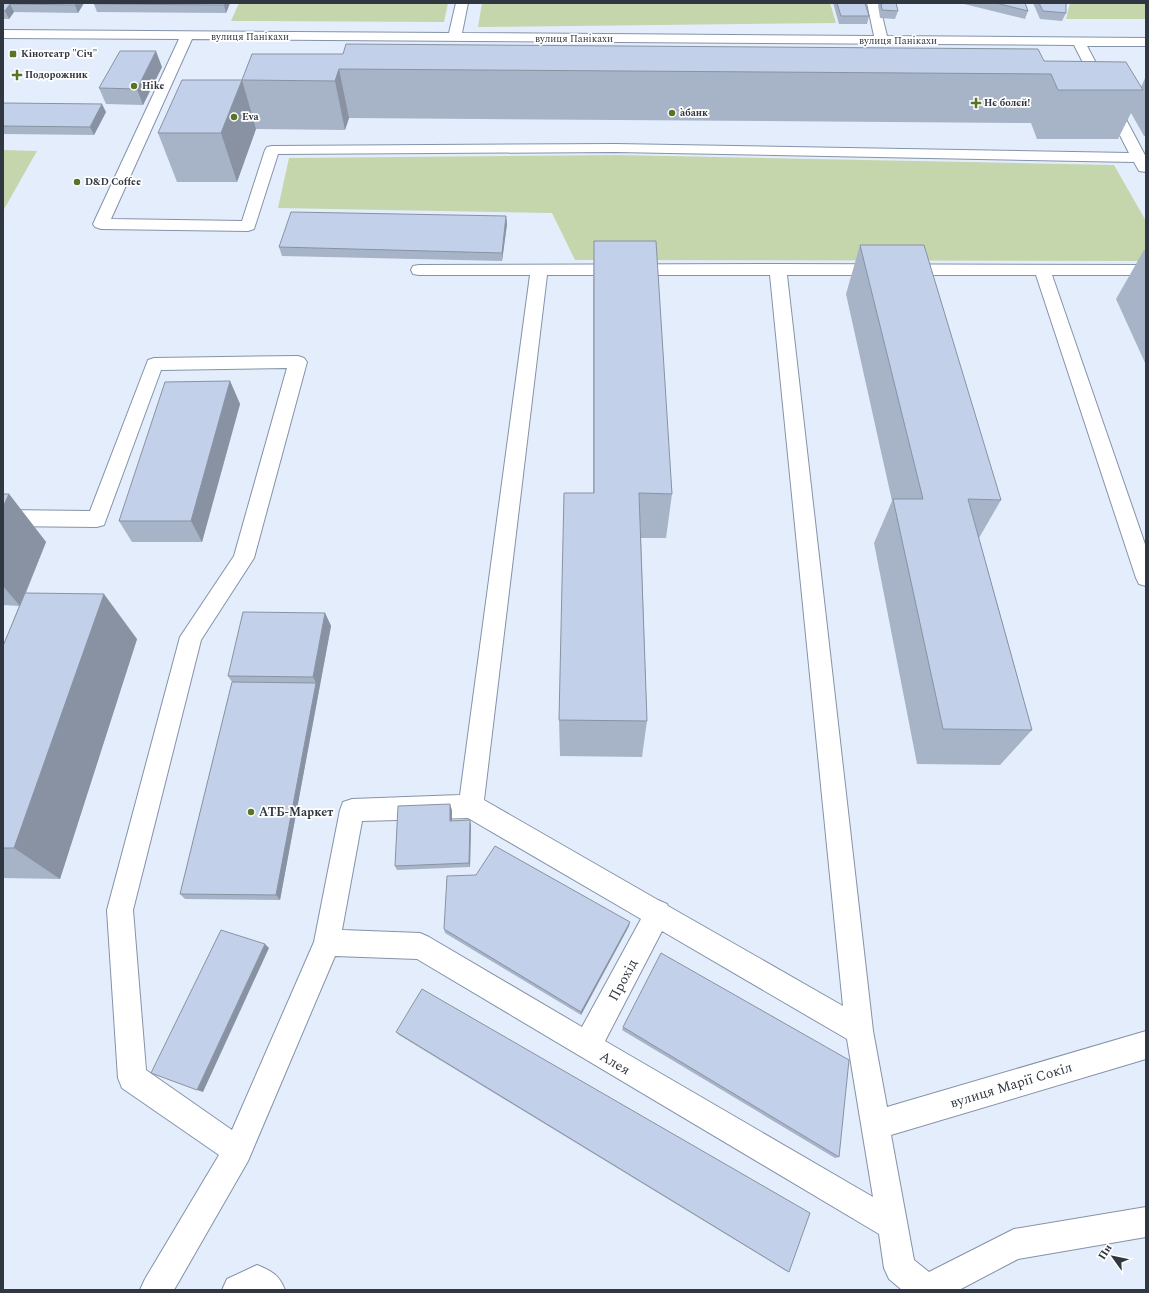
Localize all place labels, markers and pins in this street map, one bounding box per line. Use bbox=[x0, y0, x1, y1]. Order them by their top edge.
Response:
place label: Кінотеатр "Січ" bbox=[21, 46, 97, 62]
marker: Кінотеатр "Січ" bbox=[8, 49, 18, 59]
place label: Подорожник bbox=[25, 67, 88, 83]
marker: Подорожник bbox=[12, 70, 22, 80]
place label: Hike bbox=[142, 78, 165, 94]
marker: Hike bbox=[129, 81, 139, 91]
place label: Нє болєй! bbox=[984, 95, 1030, 111]
marker: Нє болєй! bbox=[971, 98, 981, 108]
place label: а̀банк bbox=[680, 105, 708, 121]
marker: а̀банк bbox=[667, 108, 677, 118]
place label: Eva bbox=[242, 109, 260, 125]
marker: Eva bbox=[229, 112, 239, 122]
place label: D&D Coffee bbox=[85, 174, 141, 190]
marker: D&D Coffee bbox=[72, 177, 82, 187]
place label: АТБ-Маркет bbox=[259, 803, 333, 822]
marker: АТБ-Маркет bbox=[246, 807, 256, 817]

